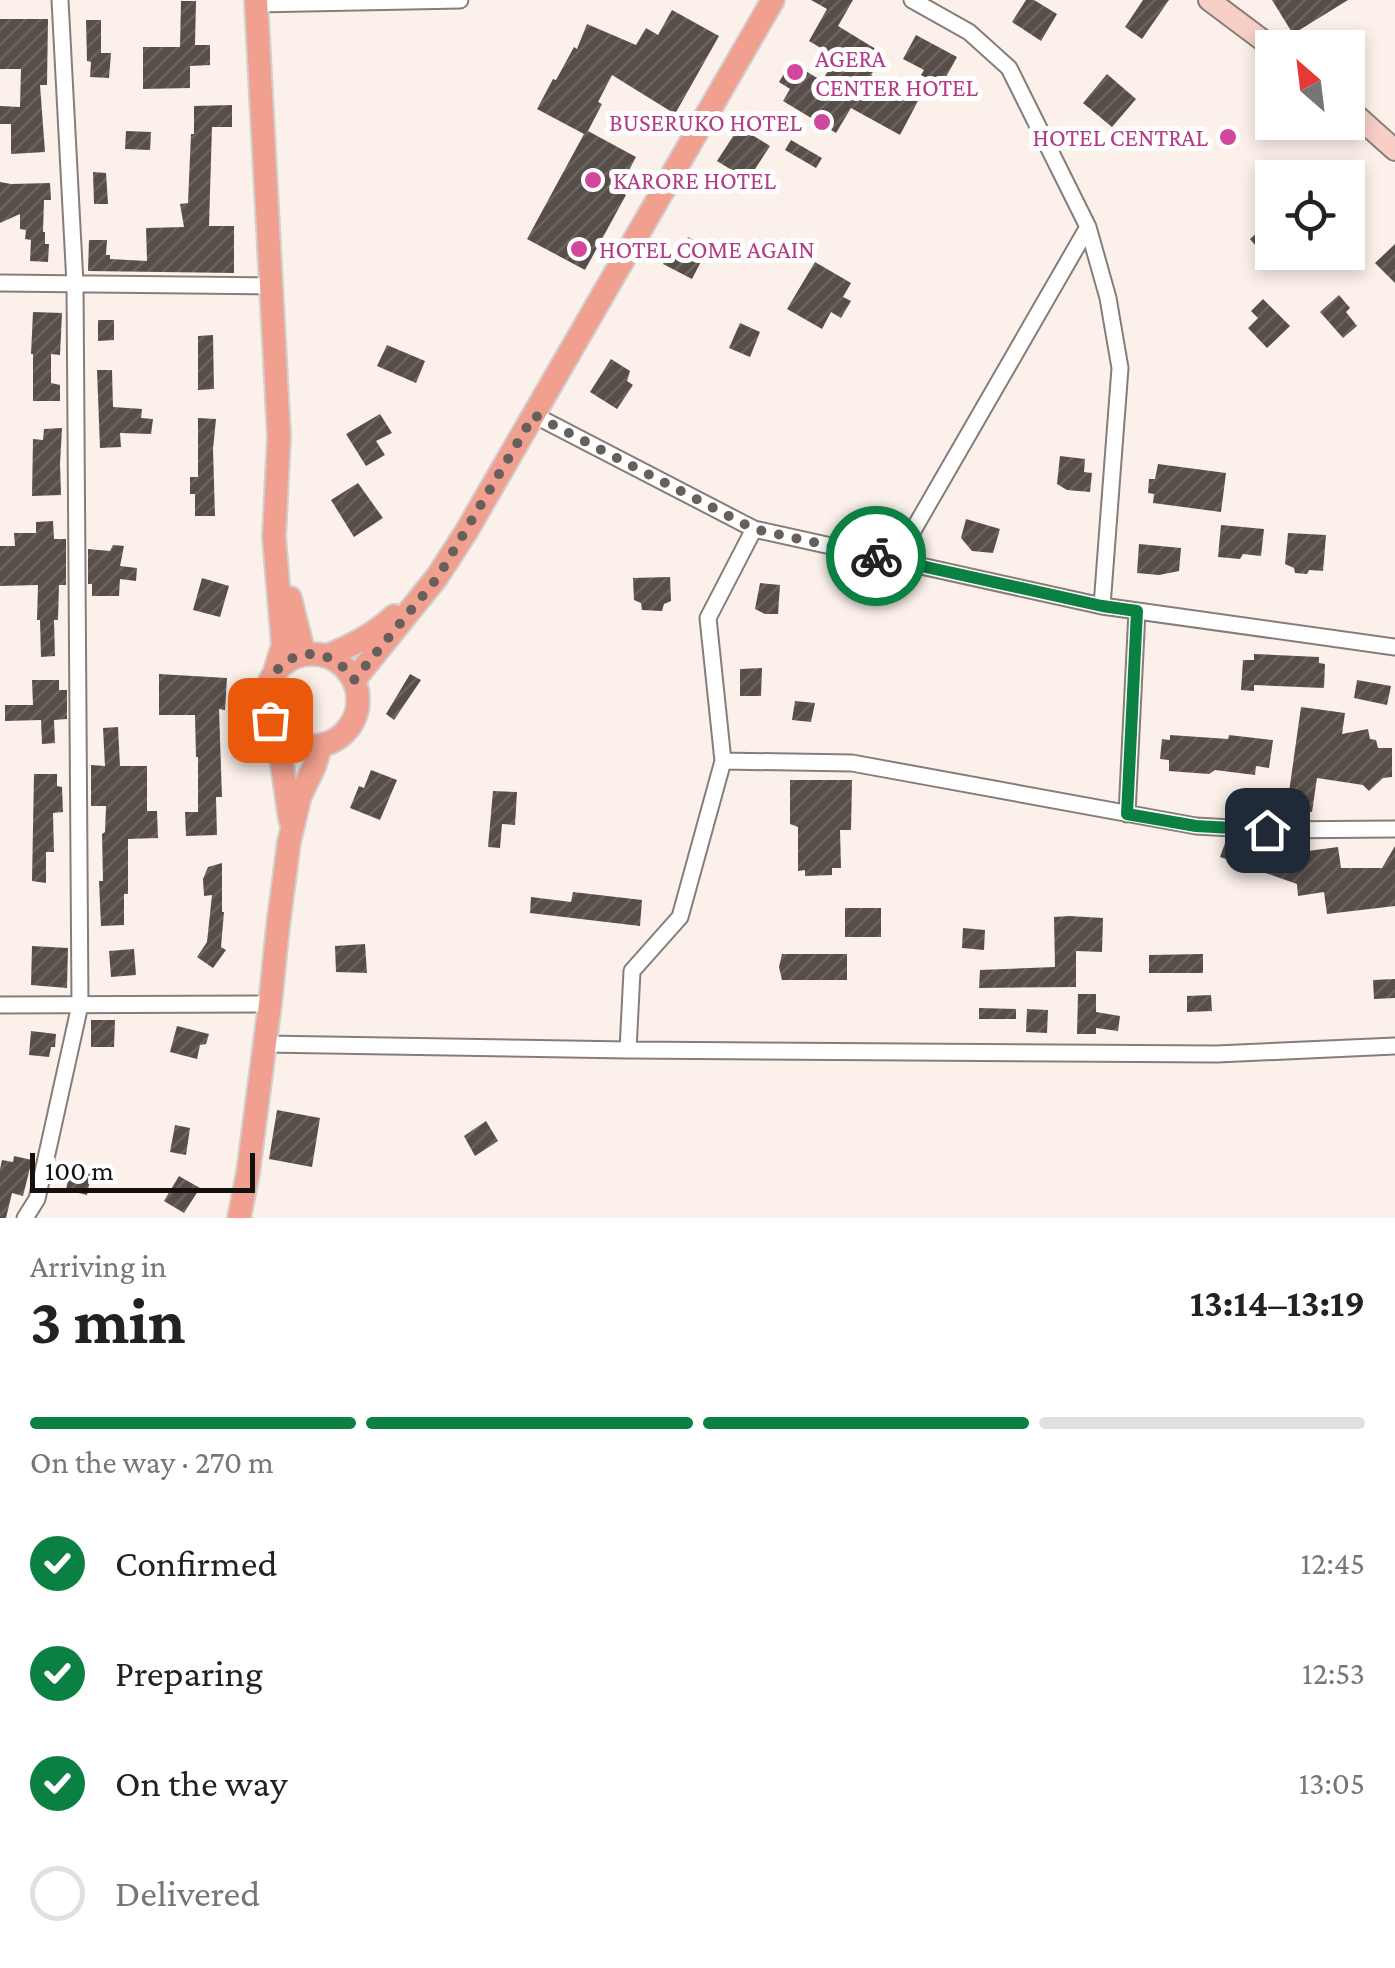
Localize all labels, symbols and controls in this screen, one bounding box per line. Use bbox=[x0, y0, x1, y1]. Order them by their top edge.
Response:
north arrow bbox=[1255, 30, 1365, 140]
map controls bbox=[1255, 30, 1365, 270]
place label: AGERA CENTER HOTEL bbox=[815, 45, 979, 101]
marker: AGERA CENTER HOTEL bbox=[784, 61, 806, 83]
place label: BUSERUKO HOTEL bbox=[609, 109, 803, 136]
marker: BUSERUKO HOTEL bbox=[811, 111, 833, 133]
place label: HOTEL CENTRAL bbox=[1033, 124, 1209, 151]
marker: HOTEL CENTRAL bbox=[1217, 126, 1239, 148]
button: locate bbox=[1255, 160, 1365, 270]
place label: KARORE HOTEL bbox=[613, 167, 777, 194]
marker: KARORE HOTEL bbox=[582, 169, 604, 191]
place label: HOTEL COME AGAIN bbox=[599, 236, 815, 263]
marker: HOTEL COME AGAIN bbox=[568, 238, 590, 260]
courier bbox=[826, 506, 926, 606]
icon: bike bbox=[849, 529, 904, 584]
pin bbox=[228, 678, 313, 763]
icon: bag bbox=[243, 693, 298, 748]
pin bbox=[1225, 788, 1310, 873]
icon: home bbox=[1240, 803, 1295, 858]
scale bar bbox=[30, 1148, 255, 1192]
text: 100 m bbox=[45, 1155, 114, 1186]
text: Arriving in bbox=[30, 1248, 167, 1284]
text: 13:14–13:19 bbox=[1190, 1282, 1365, 1324]
text: 3 min bbox=[30, 1285, 185, 1357]
text: On the way · 270 m bbox=[30, 1444, 274, 1480]
icon: check bbox=[30, 1536, 85, 1591]
text: Confirmed bbox=[115, 1542, 278, 1584]
text: 12:45 bbox=[1301, 1545, 1365, 1581]
icon: check bbox=[30, 1646, 85, 1701]
text: Preparing bbox=[115, 1652, 263, 1694]
text: 12:53 bbox=[1302, 1655, 1365, 1691]
icon: check bbox=[30, 1756, 85, 1811]
text: On the way bbox=[115, 1762, 287, 1804]
text: 13:05 bbox=[1299, 1765, 1365, 1801]
text: Delivered bbox=[115, 1872, 260, 1914]

